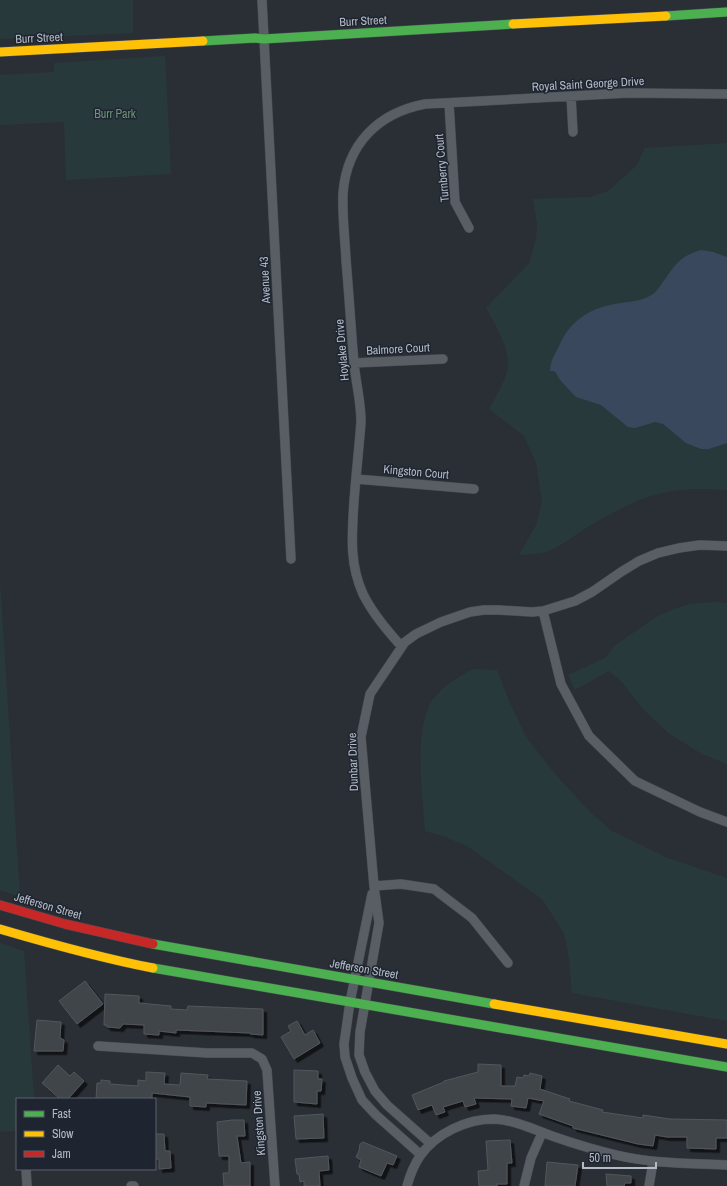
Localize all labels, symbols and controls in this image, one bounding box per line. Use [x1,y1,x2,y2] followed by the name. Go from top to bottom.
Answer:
[339,12,387,30] street label: Burr Street
[15,29,63,47] street label: Burr Street
[531,73,645,95] street label: Royal Saint George Drive
[94,106,136,122] park label: Burr Park
[431,133,453,203] street label: Turnberry Court
[256,256,274,305] street label: Avenue 43
[331,319,353,381] street label: Hoylake Drive
[366,339,430,359] street label: Balmore Court
[383,461,450,483] street label: Kingston Court
[344,732,362,792] street label: Dunbar Drive
[12,889,84,923] street label: Jefferson Street
[328,955,400,983] street label: Jefferson Street
[249,1090,269,1156] street label: Kingston Drive
[16,1098,156,1170] legend
[52,1106,71,1122] text: Fast
[52,1126,74,1142] text: Slow
[583,1144,656,1170] scale bar
[52,1146,71,1162] text: Jam
[589,1150,611,1166] text: 50 m

